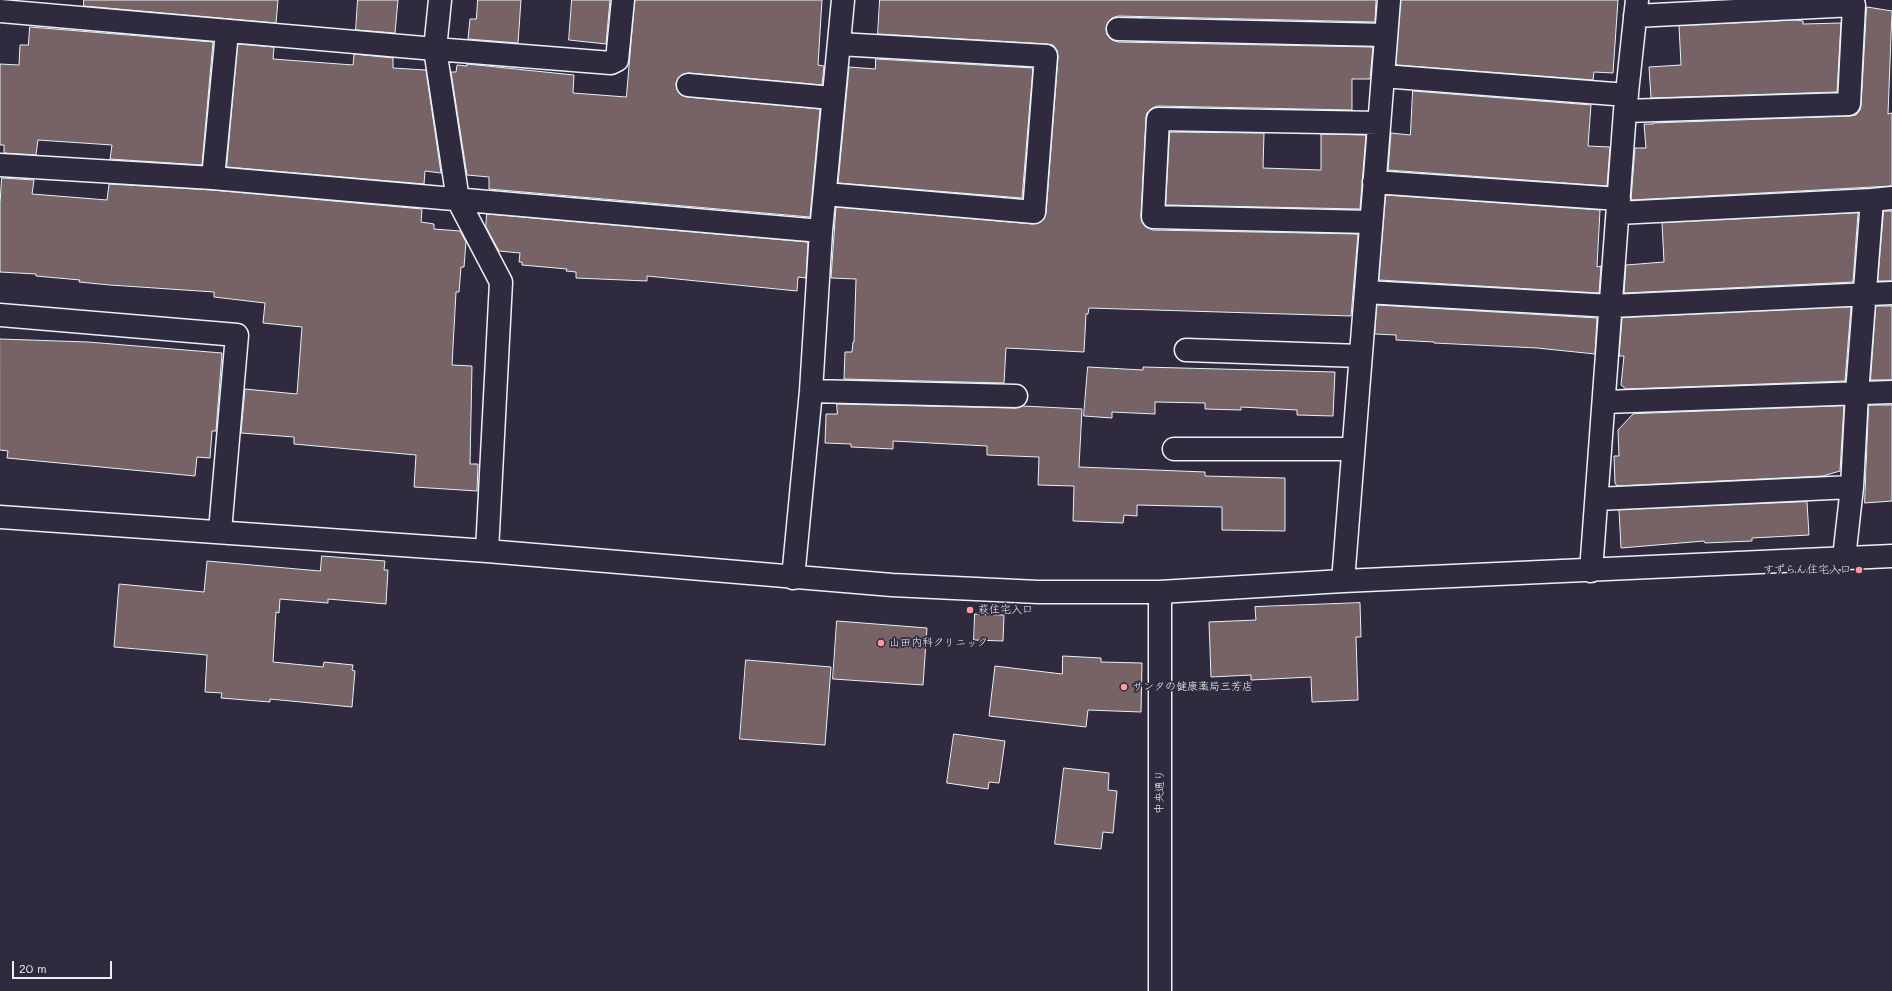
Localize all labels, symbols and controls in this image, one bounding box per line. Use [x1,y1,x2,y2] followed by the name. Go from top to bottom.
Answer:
[1763,563,1851,577] place label: すずらん住宅入口
[1854,565,1864,575] marker: すずらん住宅入口
[978,603,1033,617] place label: 萩住宅入口
[965,605,975,615] marker: 萩住宅入口
[889,636,988,650] place label: 山田内科クリニック
[876,638,886,648] marker: 山田内科クリニック
[1132,680,1253,694] place label: サンタの健康薬局三芳店
[1119,682,1129,692] marker: サンタの健康薬局三芳店
[1153,770,1167,814] street label: 中央通り
[14,953,114,979] scale bar
[19,960,47,976] text: 20 m

